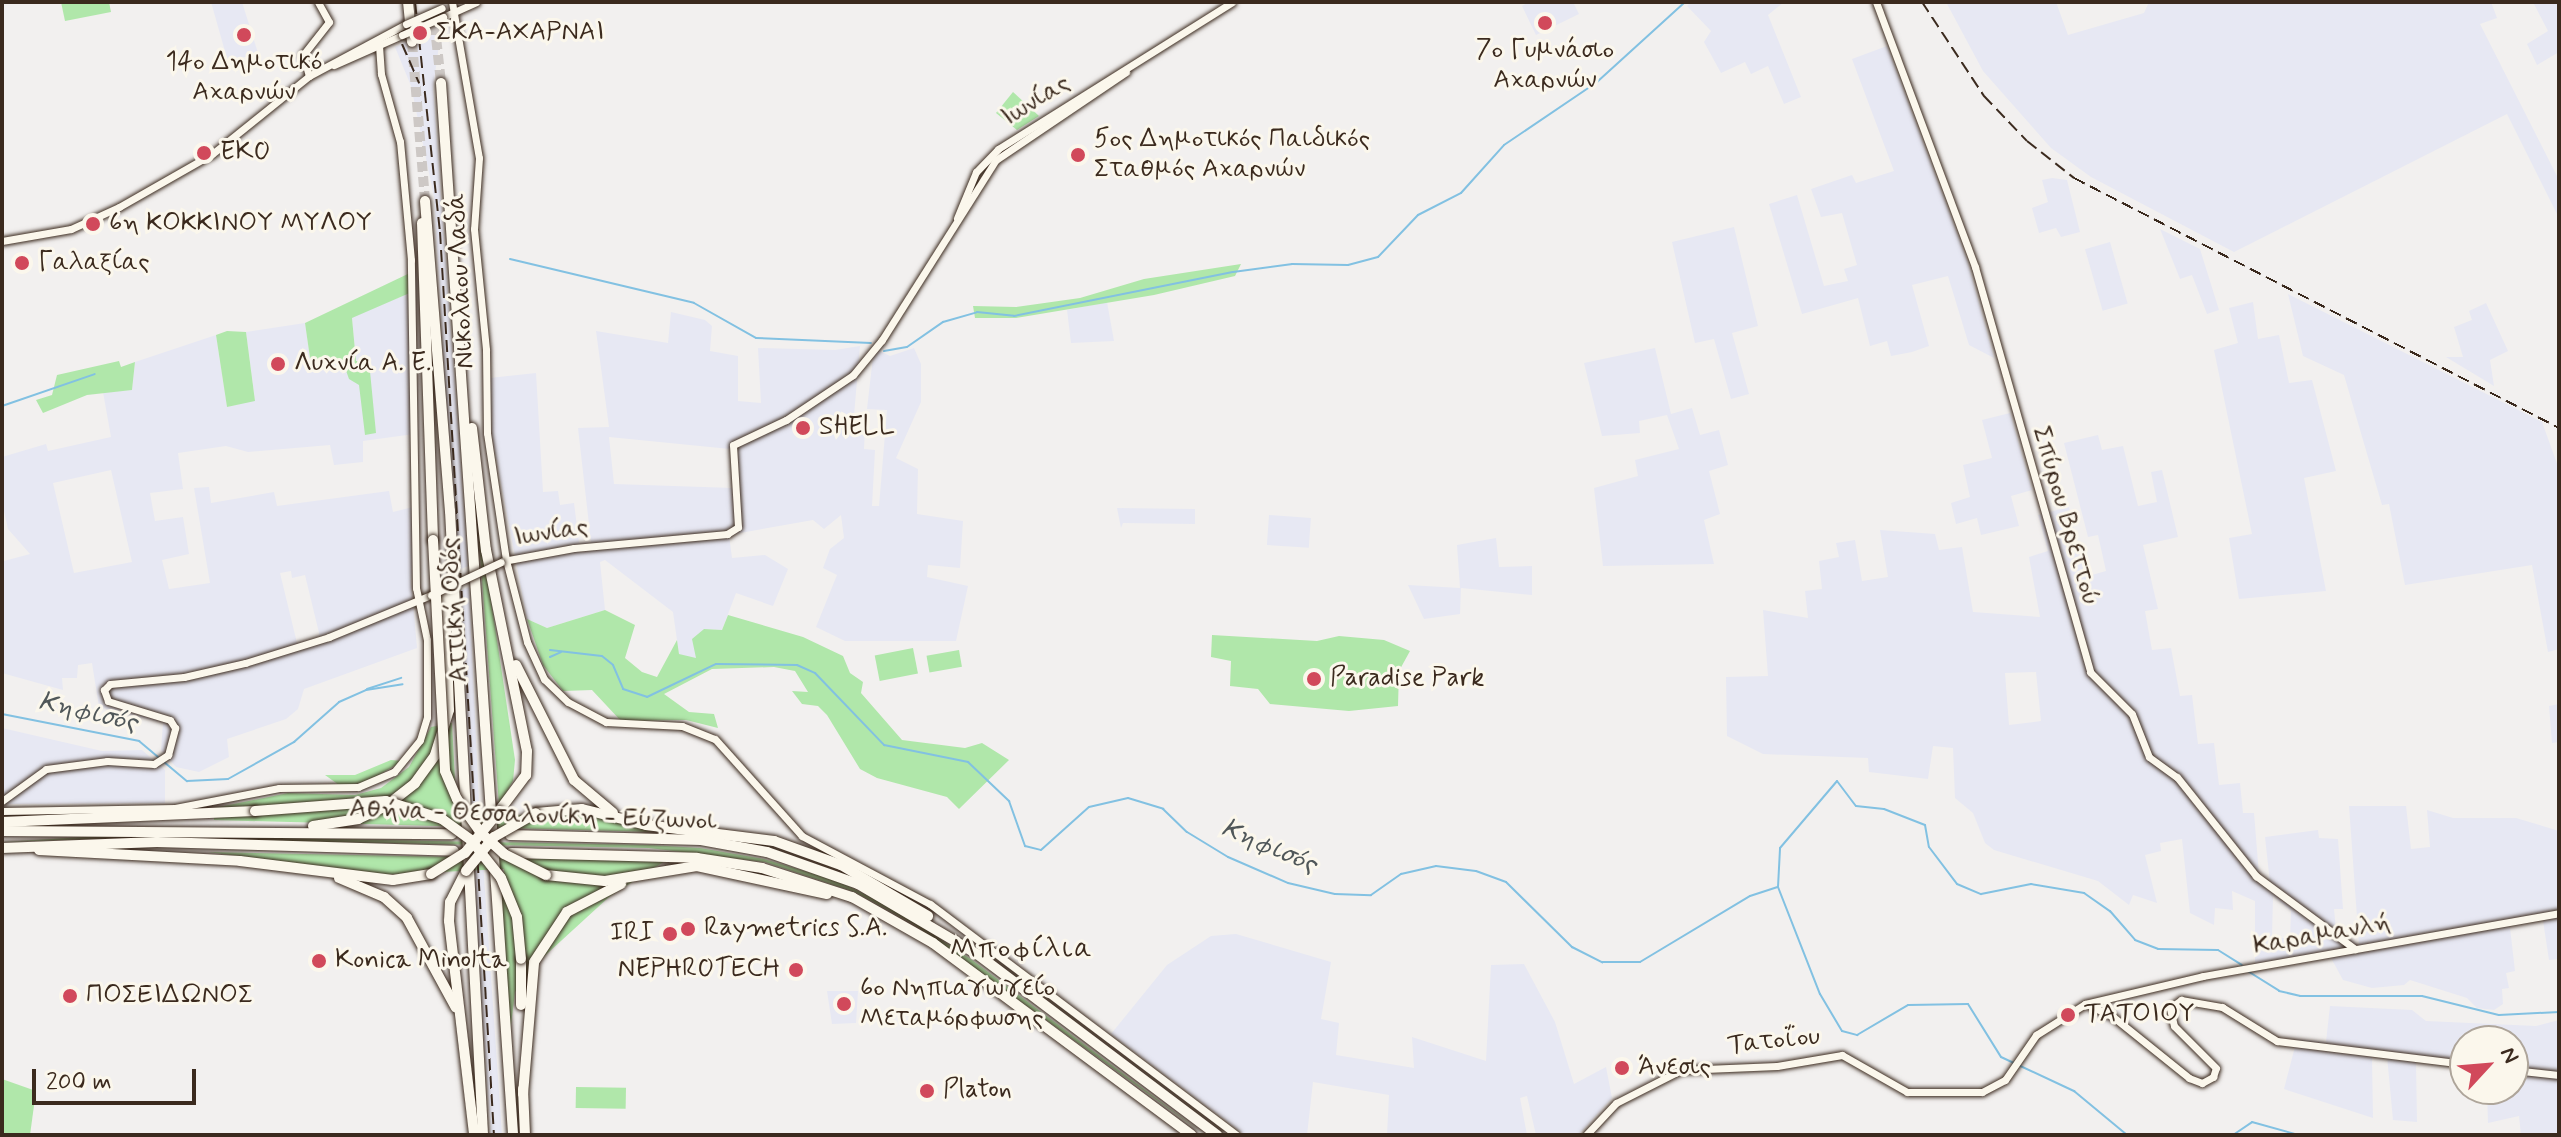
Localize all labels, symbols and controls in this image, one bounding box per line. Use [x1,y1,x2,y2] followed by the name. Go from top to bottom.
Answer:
[1536,14,1554,32] marker: 7ο Γυμνάσιο Αχαρνών
[436,17,605,49] place label: ΣΚΑ-ΑΧΑΡΝΑΙ
[411,24,429,42] marker: ΣΚΑ-ΑΧΑΡΝΑΙ
[235,26,253,44] marker: 14ο Δημοτικό Αχαρνών
[1476,35,1614,96] place label: 7ο Γυμνάσιο Αχαρνών
[166,47,322,108] place label: 14ο Δημοτικό Αχαρνών
[996,68,1076,134] street label: Ιωνίας
[1094,124,1370,186] place label: 5ος Δημοτικός Παιδικός Σταθμός Αχαρνών
[220,137,271,169] place label: EKO
[195,144,213,162] marker: EKO
[1069,146,1087,164] marker: 5ος Δημοτικός Παιδικός Σταθμός Αχαρνών
[442,192,482,370] street label: Νικολάου Λαδά
[109,208,372,240] place label: 6η ΚΟΚΚΙΝΟΥ ΜΥΛΟΥ
[84,215,102,233] marker: 6η ΚΟΚΚΙΝΟΥ ΜΥΛΟΥ
[38,247,150,279] place label: Γαλαξίας
[13,254,31,272] marker: Γαλαξίας
[294,348,431,380] place label: Λυχνία A. E.
[269,355,287,373] marker: Λυχνία A. E.
[819,412,895,444] place label: SHELL
[794,419,812,437] marker: SHELL
[2025,423,2105,609] street label: Σπύρου Βρεττού
[511,512,591,554] street label: Ιωνίας
[434,536,476,684] street label: Αττική Οδός
[1330,663,1483,695] place label: Paradise Park
[1305,670,1323,688] marker: Paradise Park
[35,685,141,741] water label: Κηφισός
[349,794,717,838] street label: Αθήνα - Θεσσαλονίκη - Εύζωνοι
[1216,812,1322,882] water label: Κηφισός
[2251,908,2393,962] street label: Καραμανλή
[704,913,889,945] place label: Raymetrics S.A.
[610,918,654,950] place label: IRI
[679,920,697,938] marker: Raymetrics S.A.
[661,925,679,943] marker: IRI
[950,933,1094,967] district label: Μποφίλια
[335,945,507,977] place label: Konica Minolta
[310,952,328,970] marker: Konica Minolta
[618,954,780,986] place label: NEPHROTECH
[787,961,805,979] marker: NEPHROTECH
[860,973,1055,1034] place label: 6ο Νηπιαγωγείο Μεταμόρφωσης
[86,980,254,1012] place label: ΠΟΣΕΙΔΩΝΟΣ
[61,987,79,1005] marker: ΠΟΣΕΙΔΩΝΟΣ
[835,995,853,1013] marker: 6ο Νηπιαγωγείο Μεταμόρφωσης
[2084,999,2195,1031] place label: ΤΑΤΟΙΟΥ
[2059,1006,2077,1024] marker: ΤΑΤΟΙΟΥ
[1726,1022,1822,1062] street label: Τατοΐου
[2449,1025,2529,1105] north arrow
[2493,1043,2525,1068] text: N
[1638,1052,1711,1084] place label: Άνεσις
[36,1053,200,1103] scale bar
[1613,1059,1631,1077] marker: Άνεσις
[46,1067,112,1098] text: 200 m
[943,1075,1012,1107] place label: Platon
[918,1082,936,1100] marker: Platon

